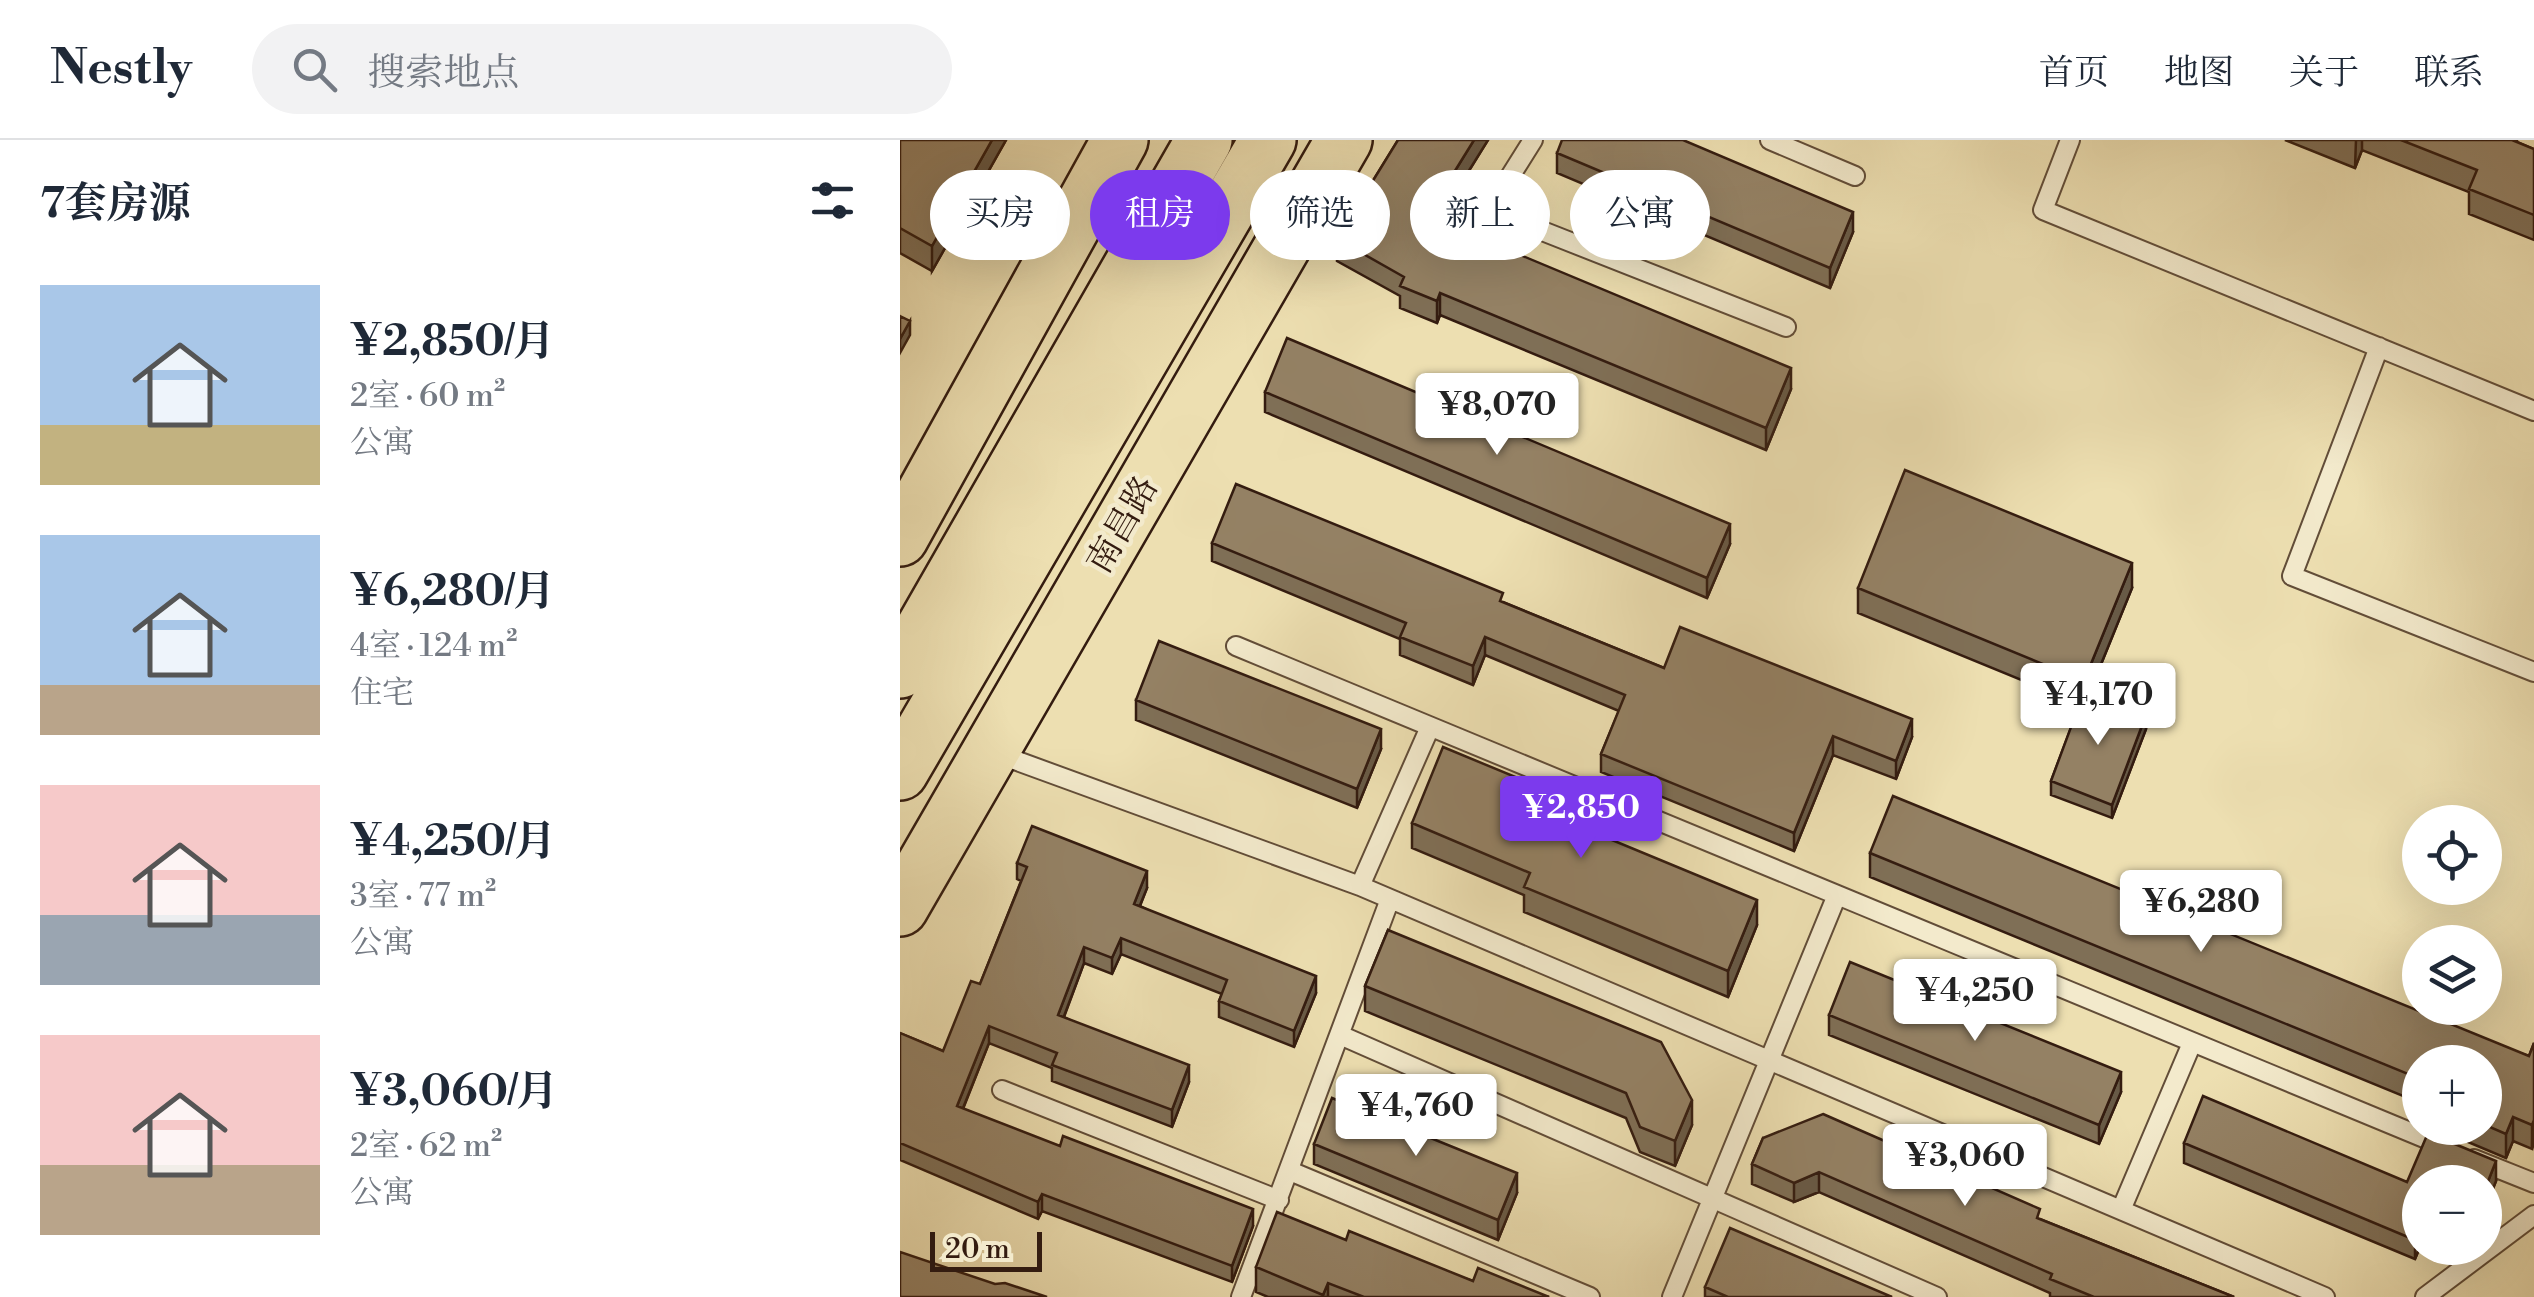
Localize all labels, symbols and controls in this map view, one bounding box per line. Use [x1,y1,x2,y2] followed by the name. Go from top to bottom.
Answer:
[252,24,952,114] search box
[50,39,192,99] text: Nestly
[287,42,342,97] icon: search
[367,50,519,97] text: 搜索地点
[2039,52,2109,95] text: 首页
[2164,52,2234,95] text: 地图
[2289,52,2359,95] text: 关于
[2414,52,2484,95] text: 联系
[930,170,1070,260] chip: 买房
[1090,170,1230,260] chip: 租房
[1250,170,1390,260] chip: 筛选
[1410,170,1550,260] chip: 新上
[1570,170,1710,260] chip: 公寓
[805,173,860,228] icon: filters
[40,178,191,231] text: 7套房源
[350,316,555,369] text: ¥2,850/月
[120,325,240,445] icon: home
[1416,373,1578,458] pin: ¥8,070
[350,376,505,416] text: 2室 · 60 m²
[1438,385,1556,425] text: ¥8,070
[350,423,414,463] text: 公寓
[1078,469,1168,581] street label: 南昌路
[350,566,555,619] text: ¥6,280/月
[120,575,240,695] icon: home
[350,626,517,666] text: 4室 · 124 m²
[2017,663,2179,748] pin: ¥4,170
[350,673,414,713] text: 住宅
[2043,675,2153,715] text: ¥4,170
[1500,776,1662,861] pin: ¥2,850
[1522,788,1640,828] text: ¥2,850
[2402,805,2502,1265] map controls
[2402,805,2502,905] button: locate
[350,816,556,869] text: ¥4,250/月
[120,825,240,945] icon: home
[2120,870,2282,955] pin: ¥6,280
[350,876,496,916] text: 3室 · 77 m²
[2142,882,2260,922] text: ¥6,280
[350,923,414,963] text: 公寓
[2402,925,2502,1025] button: layers
[1894,959,2056,1044] pin: ¥4,250
[1916,971,2034,1011] text: ¥4,250
[2402,1045,2502,1145] button: +
[350,1066,558,1119] text: ¥3,060/月
[1335,1074,1497,1159] pin: ¥4,760
[120,1075,240,1195] icon: home
[1358,1086,1474,1126] text: ¥4,760
[1884,1124,2046,1209] pin: ¥3,060
[350,1126,502,1166] text: 2室 · 62 m²
[1905,1136,2025,1176] text: ¥3,060
[2402,1165,2502,1265] button: −
[350,1173,414,1213] text: 公寓
[930,1227,1042,1272] scale bar
[945,1232,1010,1267] text: 20 m

